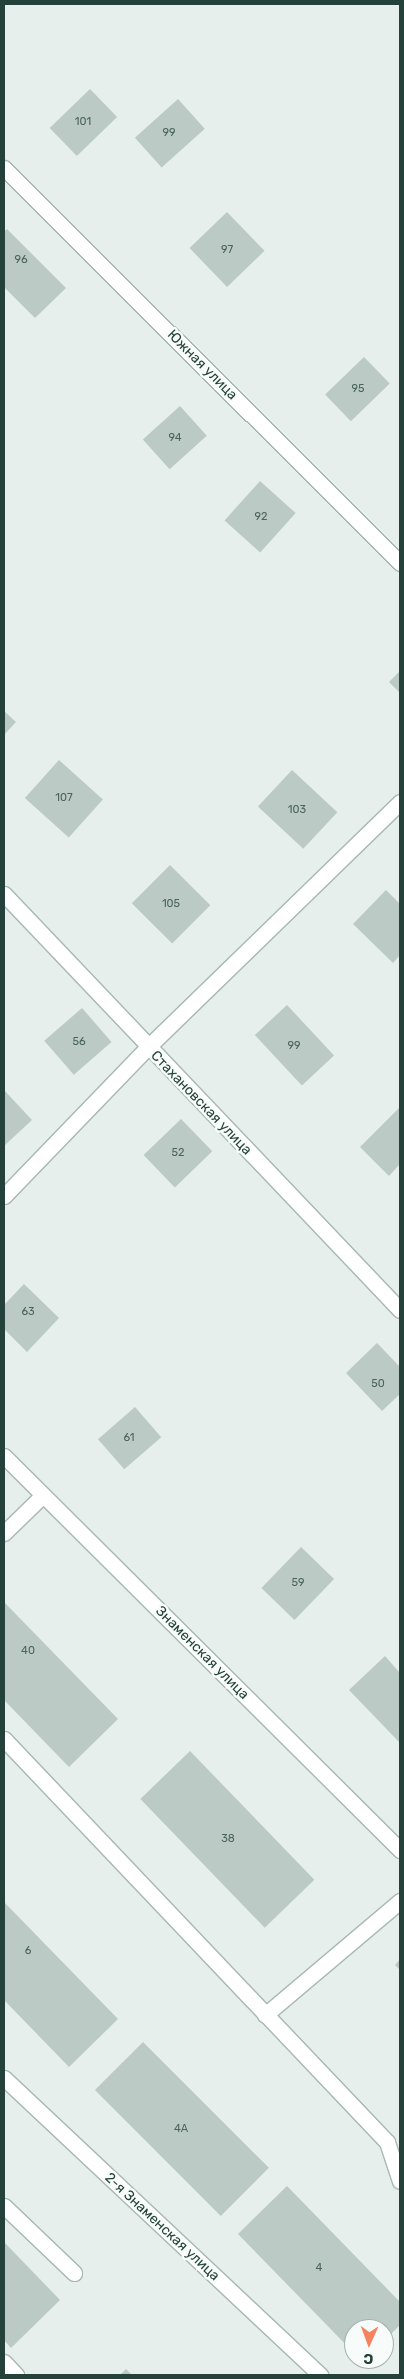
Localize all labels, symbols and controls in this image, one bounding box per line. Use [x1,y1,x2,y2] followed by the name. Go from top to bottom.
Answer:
[75,115,91,129] house number: 101
[162,126,176,140] house number: 99
[221,243,233,257] house number: 97
[14,253,28,267] house number: 96
[164,327,240,403] street label: Южная улица
[351,382,365,396] house number: 95
[168,431,182,445] house number: 94
[255,510,267,524] house number: 92
[55,791,73,805] house number: 107
[288,803,306,817] house number: 103
[162,897,180,911] house number: 105
[72,1035,86,1049] house number: 56
[287,1039,301,1053] house number: 99
[147,1047,255,1159] street label: Стахановская улица
[172,1146,184,1160] house number: 52
[21,1305,35,1319] house number: 63
[371,1377,385,1391] house number: 50
[123,1431,135,1445] house number: 61
[291,1576,305,1590] house number: 59
[152,1603,252,1703] street label: Знаменская улица
[21,1644,35,1658] house number: 40
[221,1832,235,1846] house number: 38
[25,1944,31,1958] house number: 6
[174,2122,188,2136] house number: 4А
[101,2169,223,2285] street label: 2-я Знаменская улица
[316,2261,322,2275] house number: 4
[344,2319,394,2369] north arrow
[363,2350,374,2367] text: С

